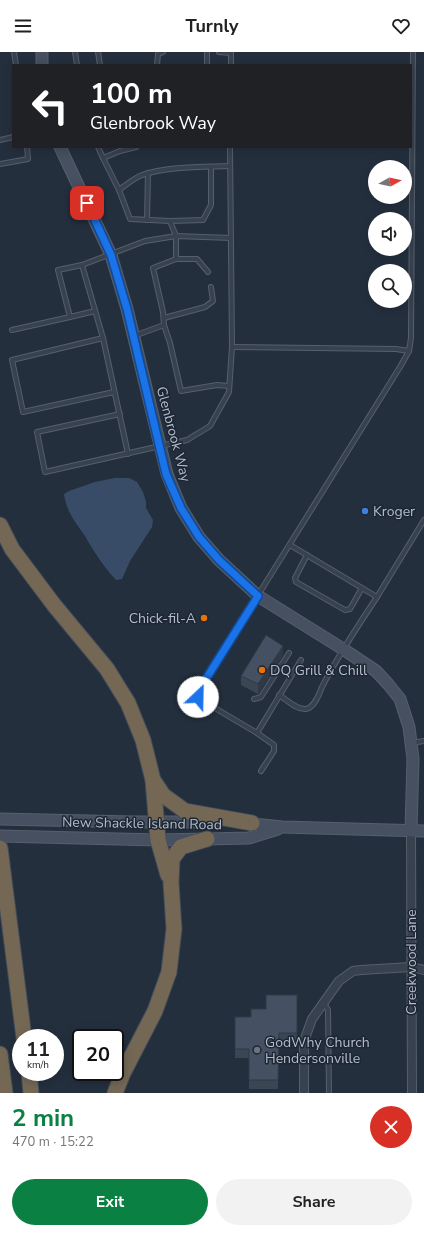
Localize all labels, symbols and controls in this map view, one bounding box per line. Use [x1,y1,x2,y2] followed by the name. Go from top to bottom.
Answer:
[186,14,238,38] text: Turnly
[12,15,34,37] icon: menu
[390,15,412,37] icon: heart
[90,75,173,113] text: 100 m
[24,80,76,132] icon: left
[90,111,216,135] text: Glenbrook Way
[368,160,412,204] north arrow
[368,160,412,308] map controls
[70,186,104,220] pin
[76,192,98,214] icon: arrive
[368,212,412,256] button: sound
[368,264,412,308] button: search
[152,384,196,485] street label: Glenbrook Way
[373,502,415,521] place label: Kroger
[360,506,370,516] marker: Kroger
[129,609,196,628] place label: Chick-fil-A
[199,613,209,623] marker: Chick-fil-A
[270,661,368,680] place label: DQ Grill & Chill
[257,665,267,675] marker: DQ Grill & Chill
[177,676,219,718] position arrow
[62,813,222,834] street label: New Shackle Island Road
[402,909,421,1015] street label: Creekwood Lane
[72,1029,124,1081] speed limit sign: 20
[265,1033,370,1068] place label: GodWhy Church Hendersonville
[26,1036,50,1063] text: 11
[252,1045,262,1055] marker: GodWhy Church Hendersonville
[27,1058,49,1072] text: km/h
[12,1102,74,1134] text: 2 min
[370,1106,412,1148] button: close
[12,1133,94,1151] text: 470 m · 15:22
[12,1179,208,1225] button: Exit
[216,1179,412,1225] button: Share

